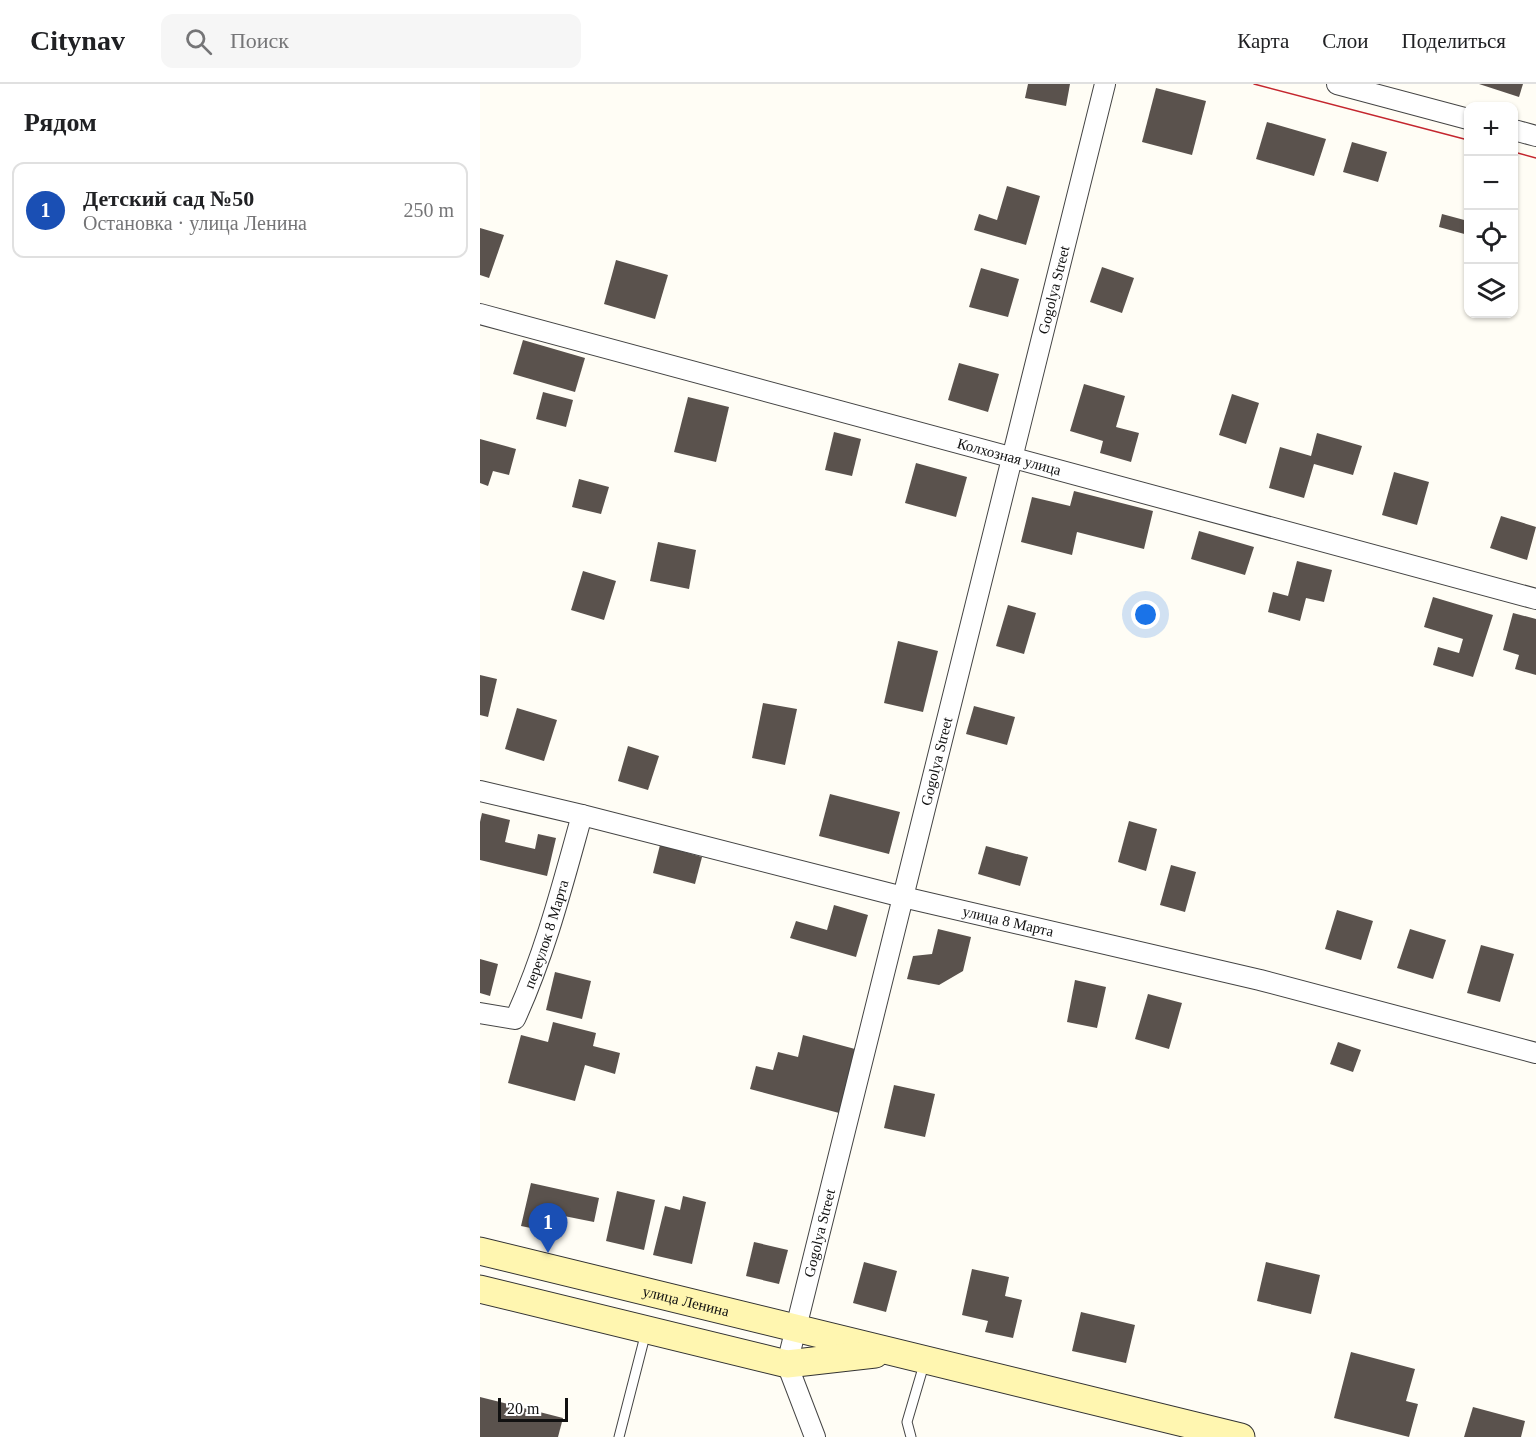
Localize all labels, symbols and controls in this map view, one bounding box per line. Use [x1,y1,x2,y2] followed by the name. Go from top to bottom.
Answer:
[161,14,581,68] search box
[30,25,125,56] text: Citynav
[182,25,215,58] icon: search
[230,28,289,53] text: Поиск
[1237,29,1289,53] text: Карта
[1322,29,1368,53] text: Слои
[1401,29,1506,53] text: Поделиться
[1464,102,1518,318] map controls
[1464,102,1518,156] button: +
[24,108,97,137] text: Рядом
[1464,156,1518,210] button: −
[83,186,254,211] text: Детский сад №50
[41,199,51,221] text: 1
[403,199,454,221] text: 250 m
[1464,210,1518,264] button: locate
[83,212,307,234] text: Остановка · улица Ленина
[1035,243,1073,336] street label: Gogolya Street
[1464,264,1518,318] button: layers
[955,435,1063,479] street label: Колхозная улица
[1131,600,1160,629] your location
[918,715,956,807] street label: Gogolya Street
[521,878,572,991] street label: переулок 8 Марта
[961,903,1055,940] street label: улица 8 Марта
[801,1187,838,1279] street label: Gogolya Street
[528,1204,568,1253] pin: 1
[641,1283,731,1320] street label: улица Ленина
[498,1395,568,1422] scale bar
[507,1400,539,1417] text: 20 m

